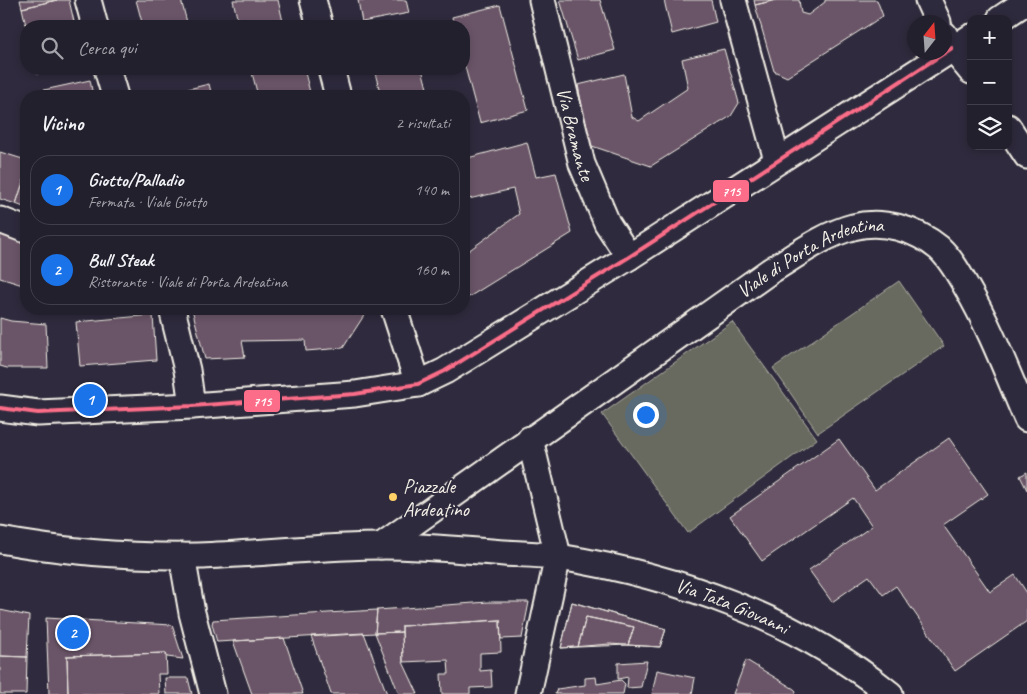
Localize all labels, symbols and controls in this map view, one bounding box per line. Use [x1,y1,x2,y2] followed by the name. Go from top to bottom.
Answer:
[907,15,952,60] north arrow
[967,15,1012,150] map controls
[967,15,1012,60] button: +
[20,20,470,75] search box
[38,34,66,62] icon: search
[78,36,137,60] text: Cerca qui
[967,60,1012,105] button: −
[551,85,600,186] street label: Via Bramante
[967,105,1012,150] button: layers
[40,110,83,136] text: Vicino
[396,113,450,133] text: 2 risultati
[88,168,183,192] text: Giotto/Palladio
[712,179,750,203] line badge: 715
[53,180,61,200] text: 1
[415,180,449,200] text: 140 m
[722,183,742,200] text: 715
[88,192,207,212] text: Fermata · Viale Giotto
[732,212,886,304] street label: Viale di Porta Ardeatina
[88,248,154,272] text: Bull Steak
[53,260,61,280] text: 2
[415,260,449,280] text: 160 m
[88,272,287,292] text: Ristorante · Viale di Porta Ardeatina
[74,381,106,419] pin: 1
[243,389,281,413] line badge: 715
[253,393,273,410] text: 715
[633,402,659,428] your location
[403,474,470,522] place label: Piazzale Ardeatino
[387,491,399,503] marker: Piazzale Ardeatino
[672,573,795,641] street label: Via Tata Giovanni
[57,614,89,652] pin: 2

